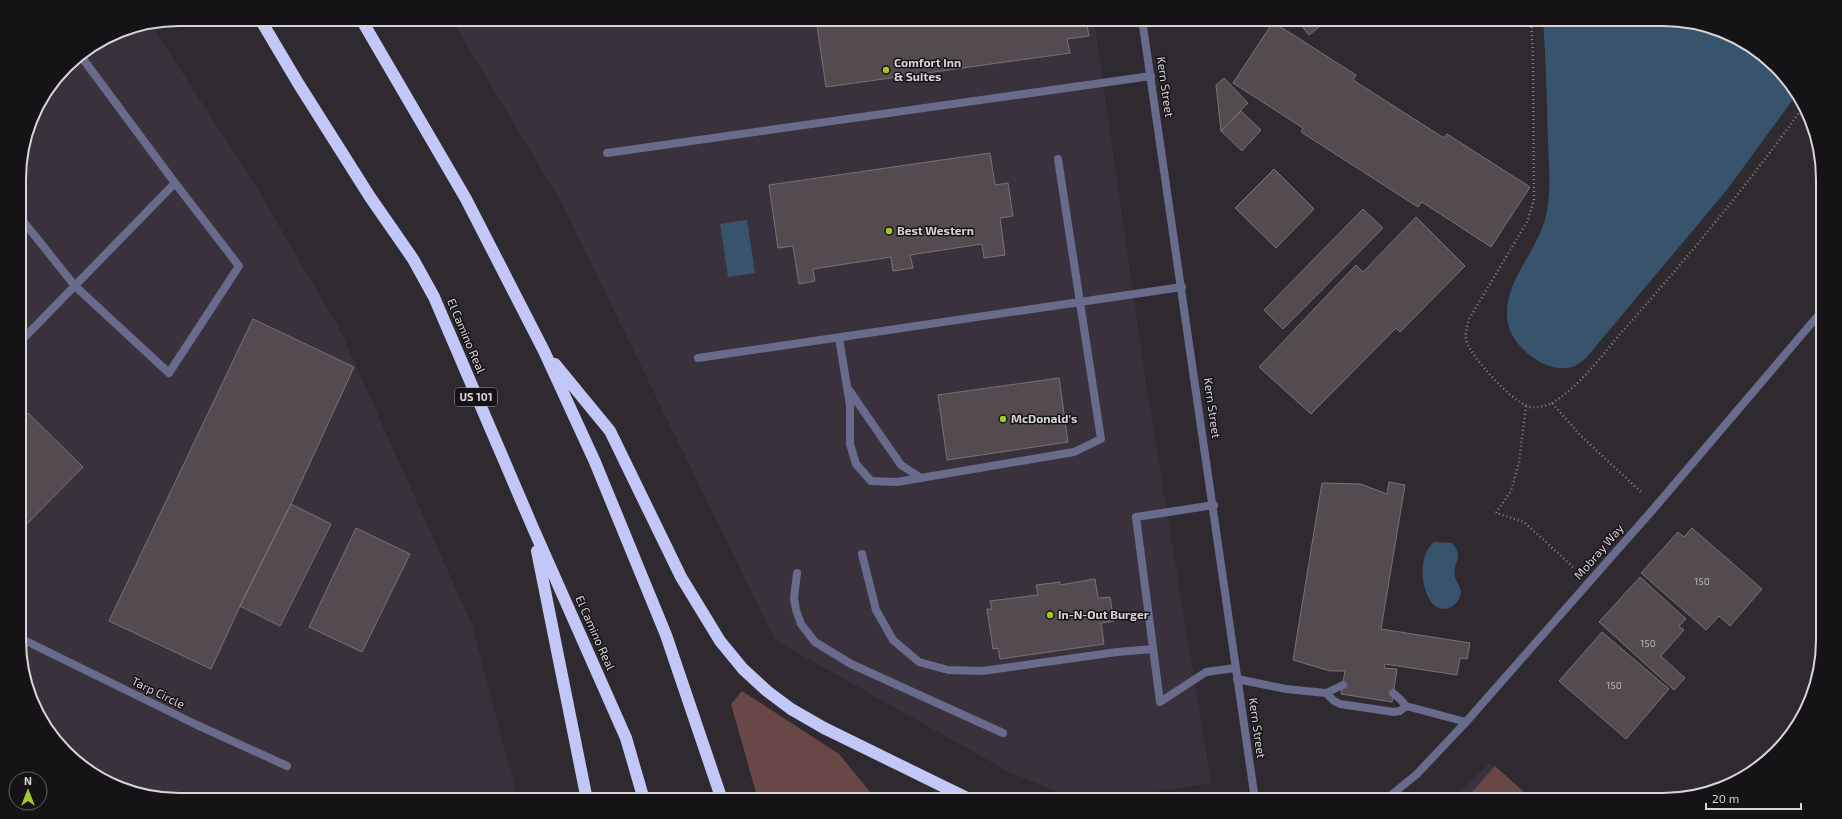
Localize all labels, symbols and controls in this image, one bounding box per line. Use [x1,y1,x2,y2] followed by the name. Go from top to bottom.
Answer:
[894,55,961,83] place label: Comfort Inn & Suites
[1155,56,1177,119] street label: Kern Street
[881,65,891,75] marker: Comfort Inn & Suites
[897,223,974,237] place label: Best Western
[884,226,894,236] marker: Best Western
[445,296,489,376] street label: El Camino Real
[1202,377,1224,440] street label: Kern Street
[455,388,497,406] road number: US 101
[1011,411,1077,425] place label: McDonald's
[998,414,1008,424] marker: McDonald's
[1571,520,1626,582] street label: Mobray Way
[1694,575,1710,587] house number: 150
[573,593,619,672] street label: El Camino Real
[1058,607,1149,621] place label: In-N-Out Burger
[1045,610,1055,620] marker: In-N-Out Burger
[1640,637,1656,649] house number: 150
[130,673,187,711] street label: Tarp Circle
[1606,679,1622,691] house number: 150
[1247,697,1269,760] street label: Kern Street
[8,771,48,811] north arrow
[24,774,32,787] text: N
[1706,785,1801,811] scale bar
[1712,791,1739,805] text: 20 m

